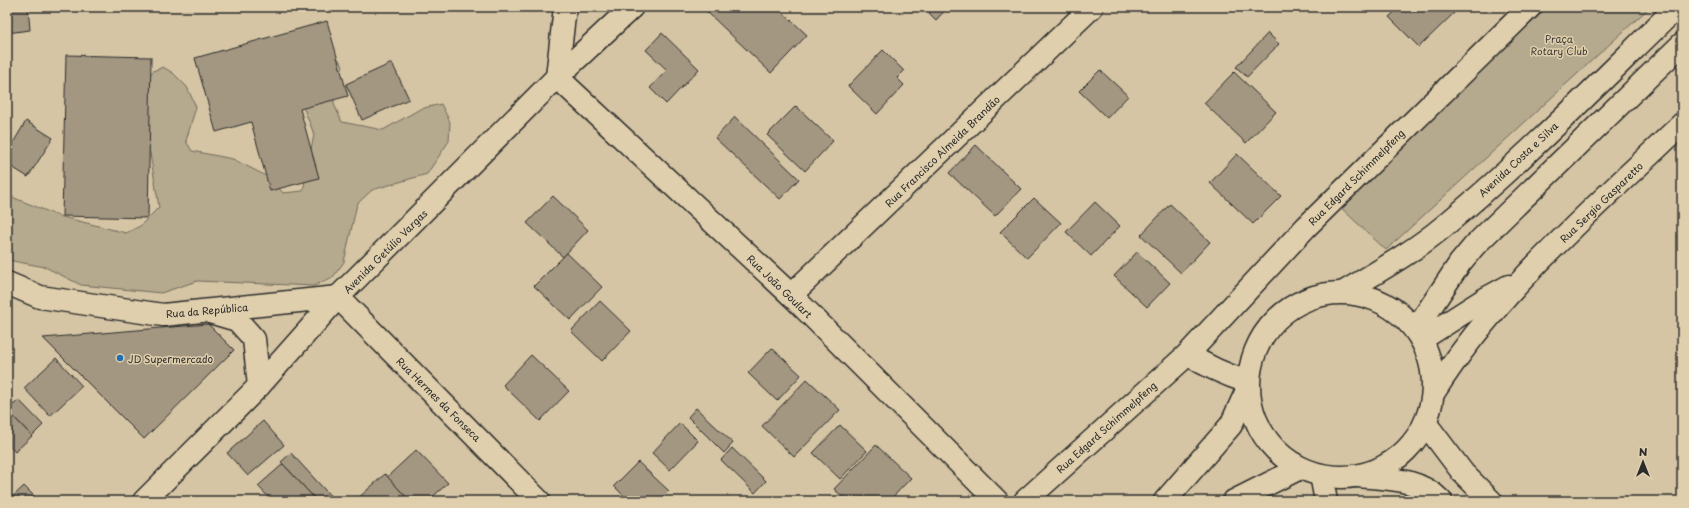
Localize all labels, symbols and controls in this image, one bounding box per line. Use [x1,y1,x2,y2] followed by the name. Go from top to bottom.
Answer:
[1531,31,1587,59] park label: Praça Rotary Club
[881,92,1003,210] street label: Rua Francisco Almeida Brandão
[1475,117,1562,200] street label: Avenida Costa e Silva
[1305,125,1408,228] street label: Rua Edgard Schimmelpfeng
[1556,158,1646,246] street label: Rua Sergio Gasparetto
[340,205,431,296] street label: Avenida Getúlio Vargas
[744,251,816,321] street label: Rua João Goulart
[165,299,250,321] street label: Rua da República
[128,351,213,366] place label: JD Supermercado
[115,353,125,363] marker: JD Supermercado
[393,353,485,445] street label: Rua Hermes da Fonseca
[1052,378,1160,476] street label: Rua Edgard Schimmelpfeng
[1623,442,1663,482] north arrow
[1639,443,1648,460] text: N

